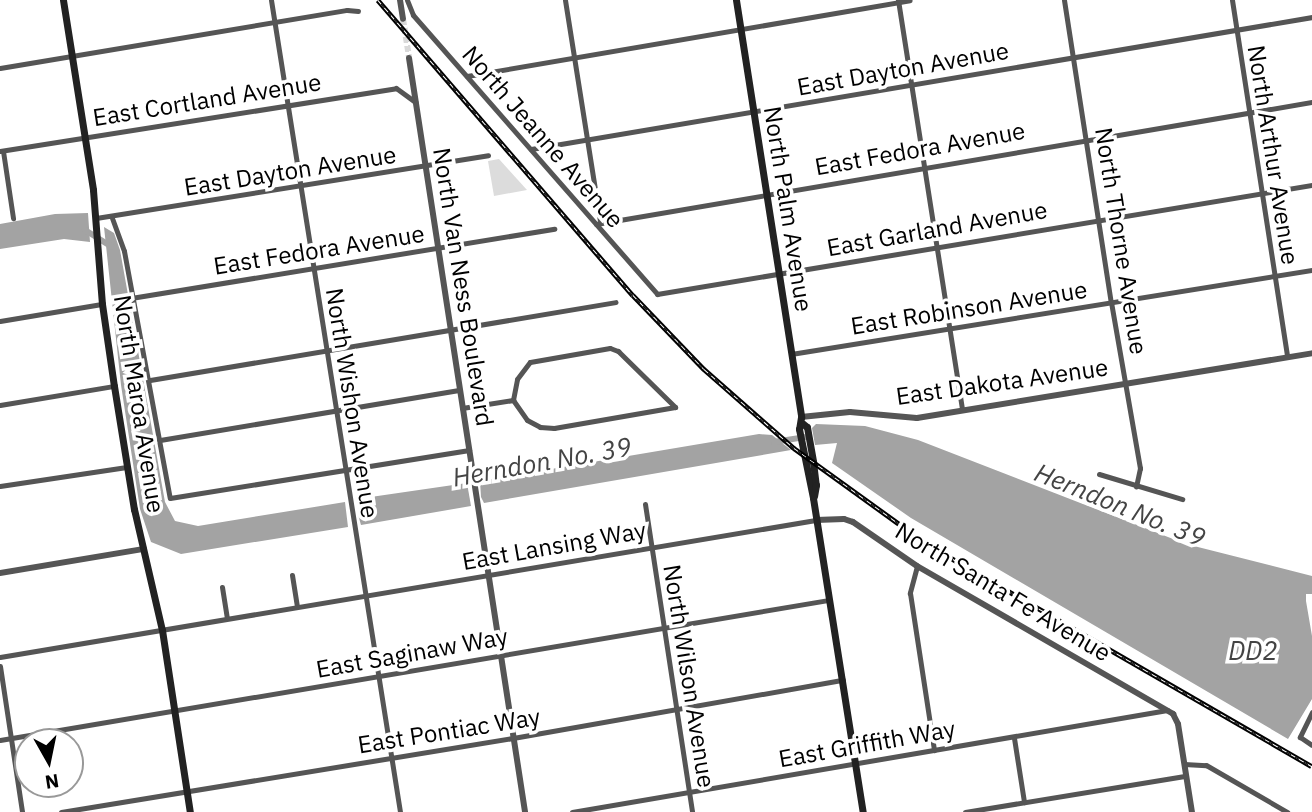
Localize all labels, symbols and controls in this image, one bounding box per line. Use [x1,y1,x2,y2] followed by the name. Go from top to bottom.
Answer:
[795,36,1011,102] street label: East Dayton Avenue
[456,40,630,234] street label: North Jeanne Avenue
[1241,43,1305,267] street label: North Arthur Avenue
[91,68,323,132] street label: East Cortland Avenue
[758,104,818,314] street label: North Palm Avenue
[813,116,1027,182] street label: East Fedora Avenue
[1089,126,1153,356] street label: North Thorne Avenue
[182,140,398,202] street label: East Dayton Avenue
[427,146,499,428] street label: North Van Ness Boulevard
[824,195,1050,263] street label: East Garland Avenue
[212,219,426,281] street label: East Fedora Avenue
[849,275,1089,341] street label: East Robinson Avenue
[320,286,384,520] street label: North Wishon Avenue
[108,293,170,515] street label: North Maroa Avenue
[894,353,1110,411] street label: East Dakota Avenue
[450,431,634,493] water label: Herndon No. 39
[1030,457,1210,553] water label: Herndon No. 39
[460,516,648,576] street label: East Lansing Way
[890,516,1116,668] street label: North Santa Fe Avenue
[657,562,721,790] street label: North Wilson Avenue
[314,622,510,684] street label: East Saginaw Way
[1228,635,1278,667] water label: DD2
[356,702,542,760] street label: East Pontiac Way
[776,714,958,774] street label: East Griffith Way
[14,728,84,798] north arrow
[43,769,61,795] text: N

